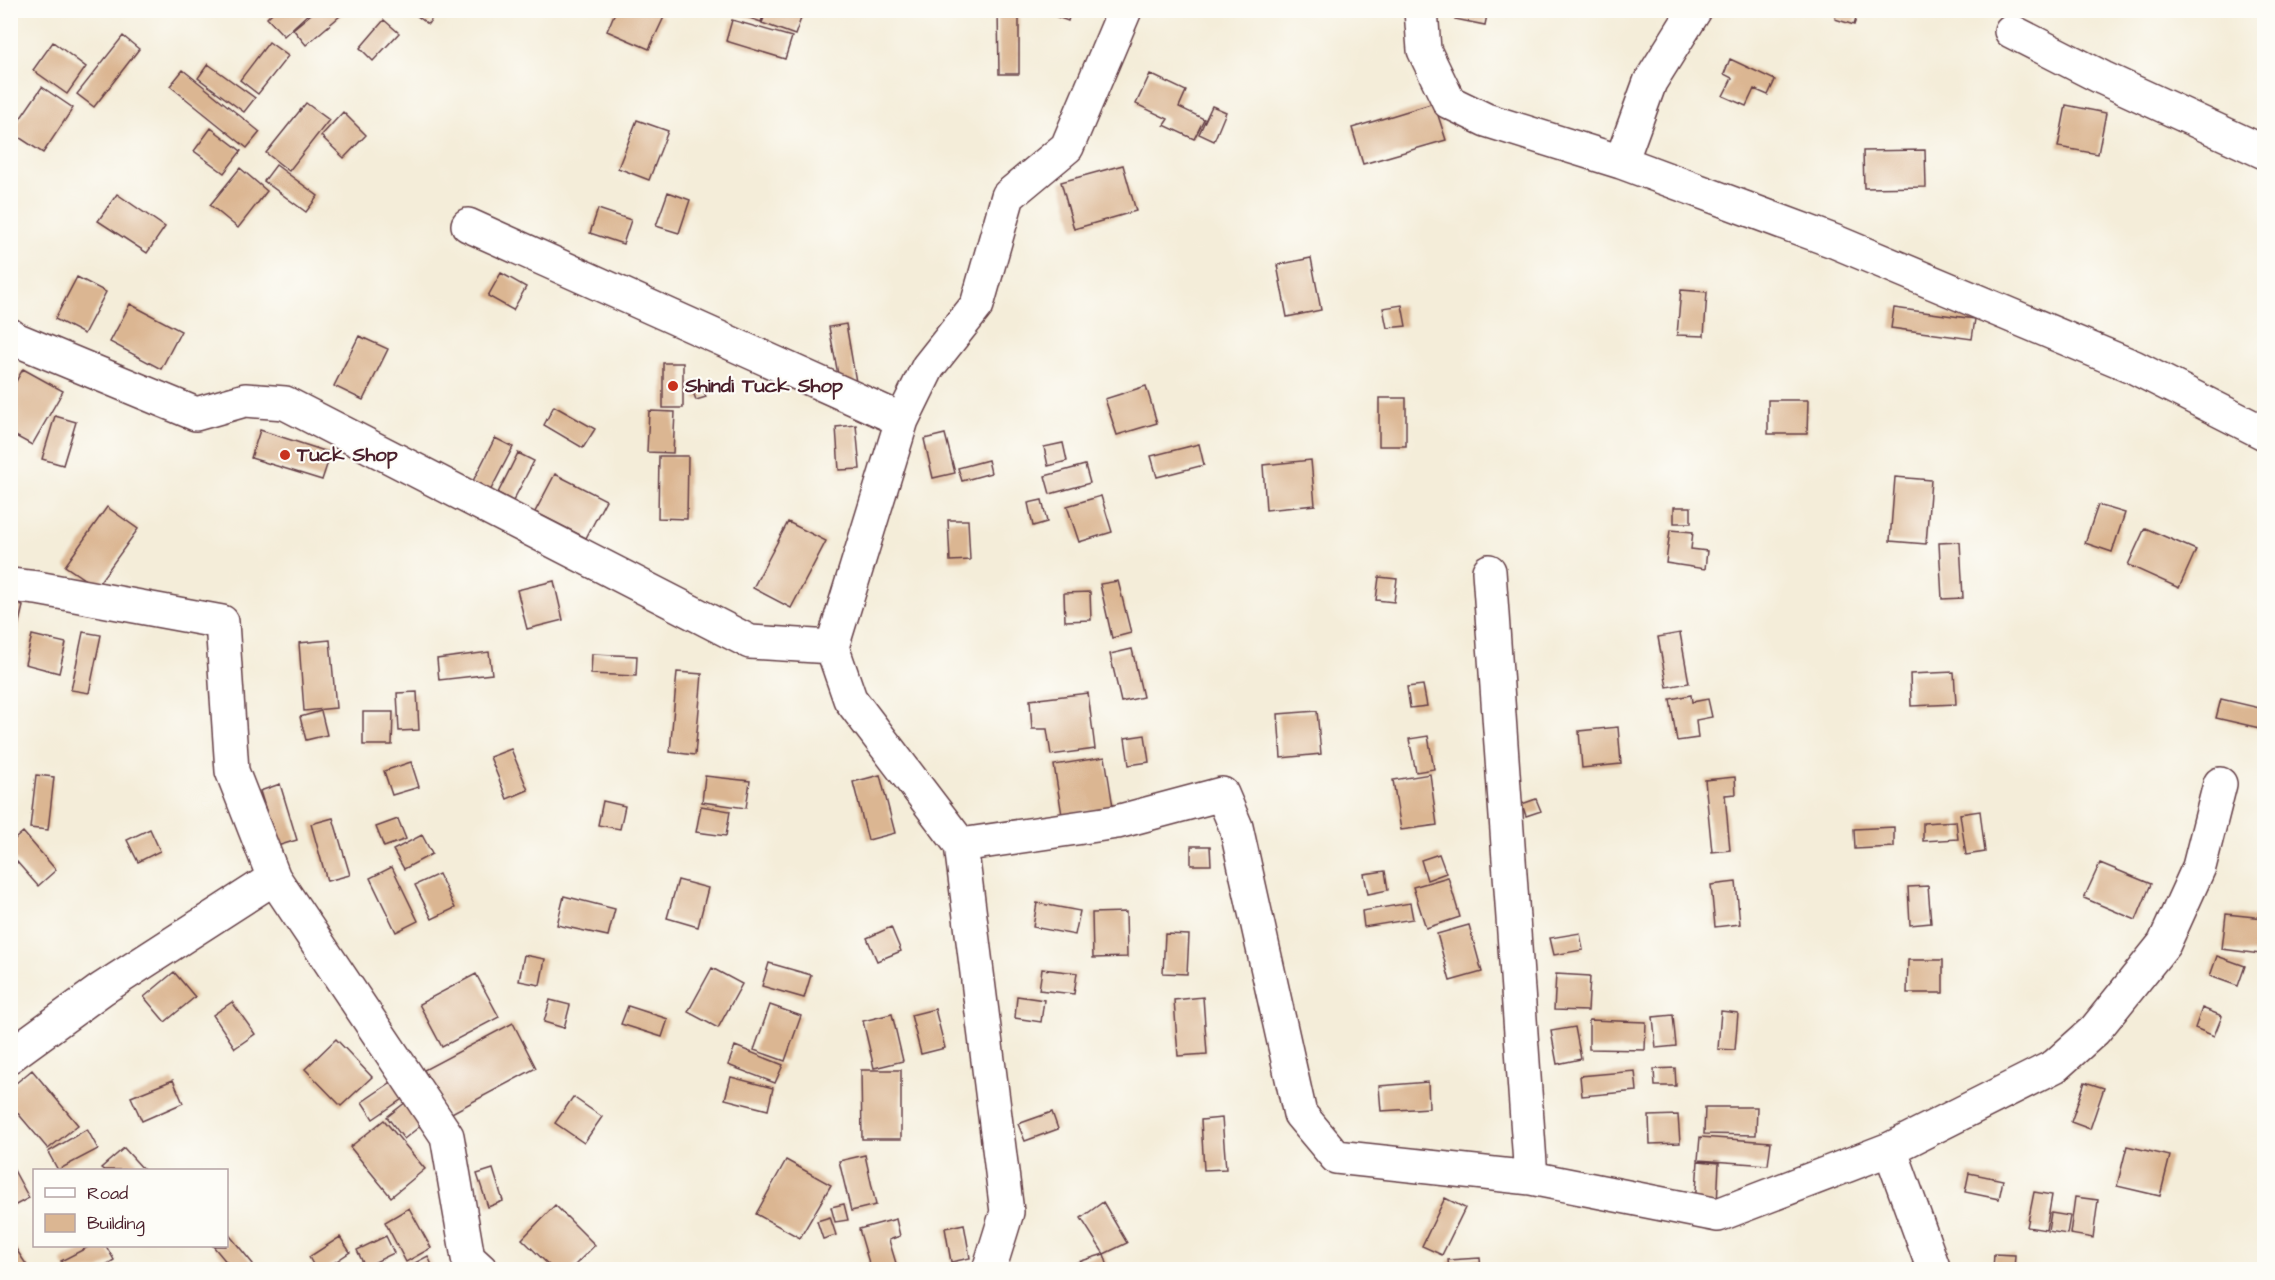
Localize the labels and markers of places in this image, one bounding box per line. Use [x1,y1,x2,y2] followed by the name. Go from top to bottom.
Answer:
[684,372,844,400] place label: Shindi Tuck Shop
[666,379,680,393] marker: Shindi Tuck Shop
[296,441,399,469] place label: Tuck Shop
[278,448,292,462] marker: Tuck Shop

